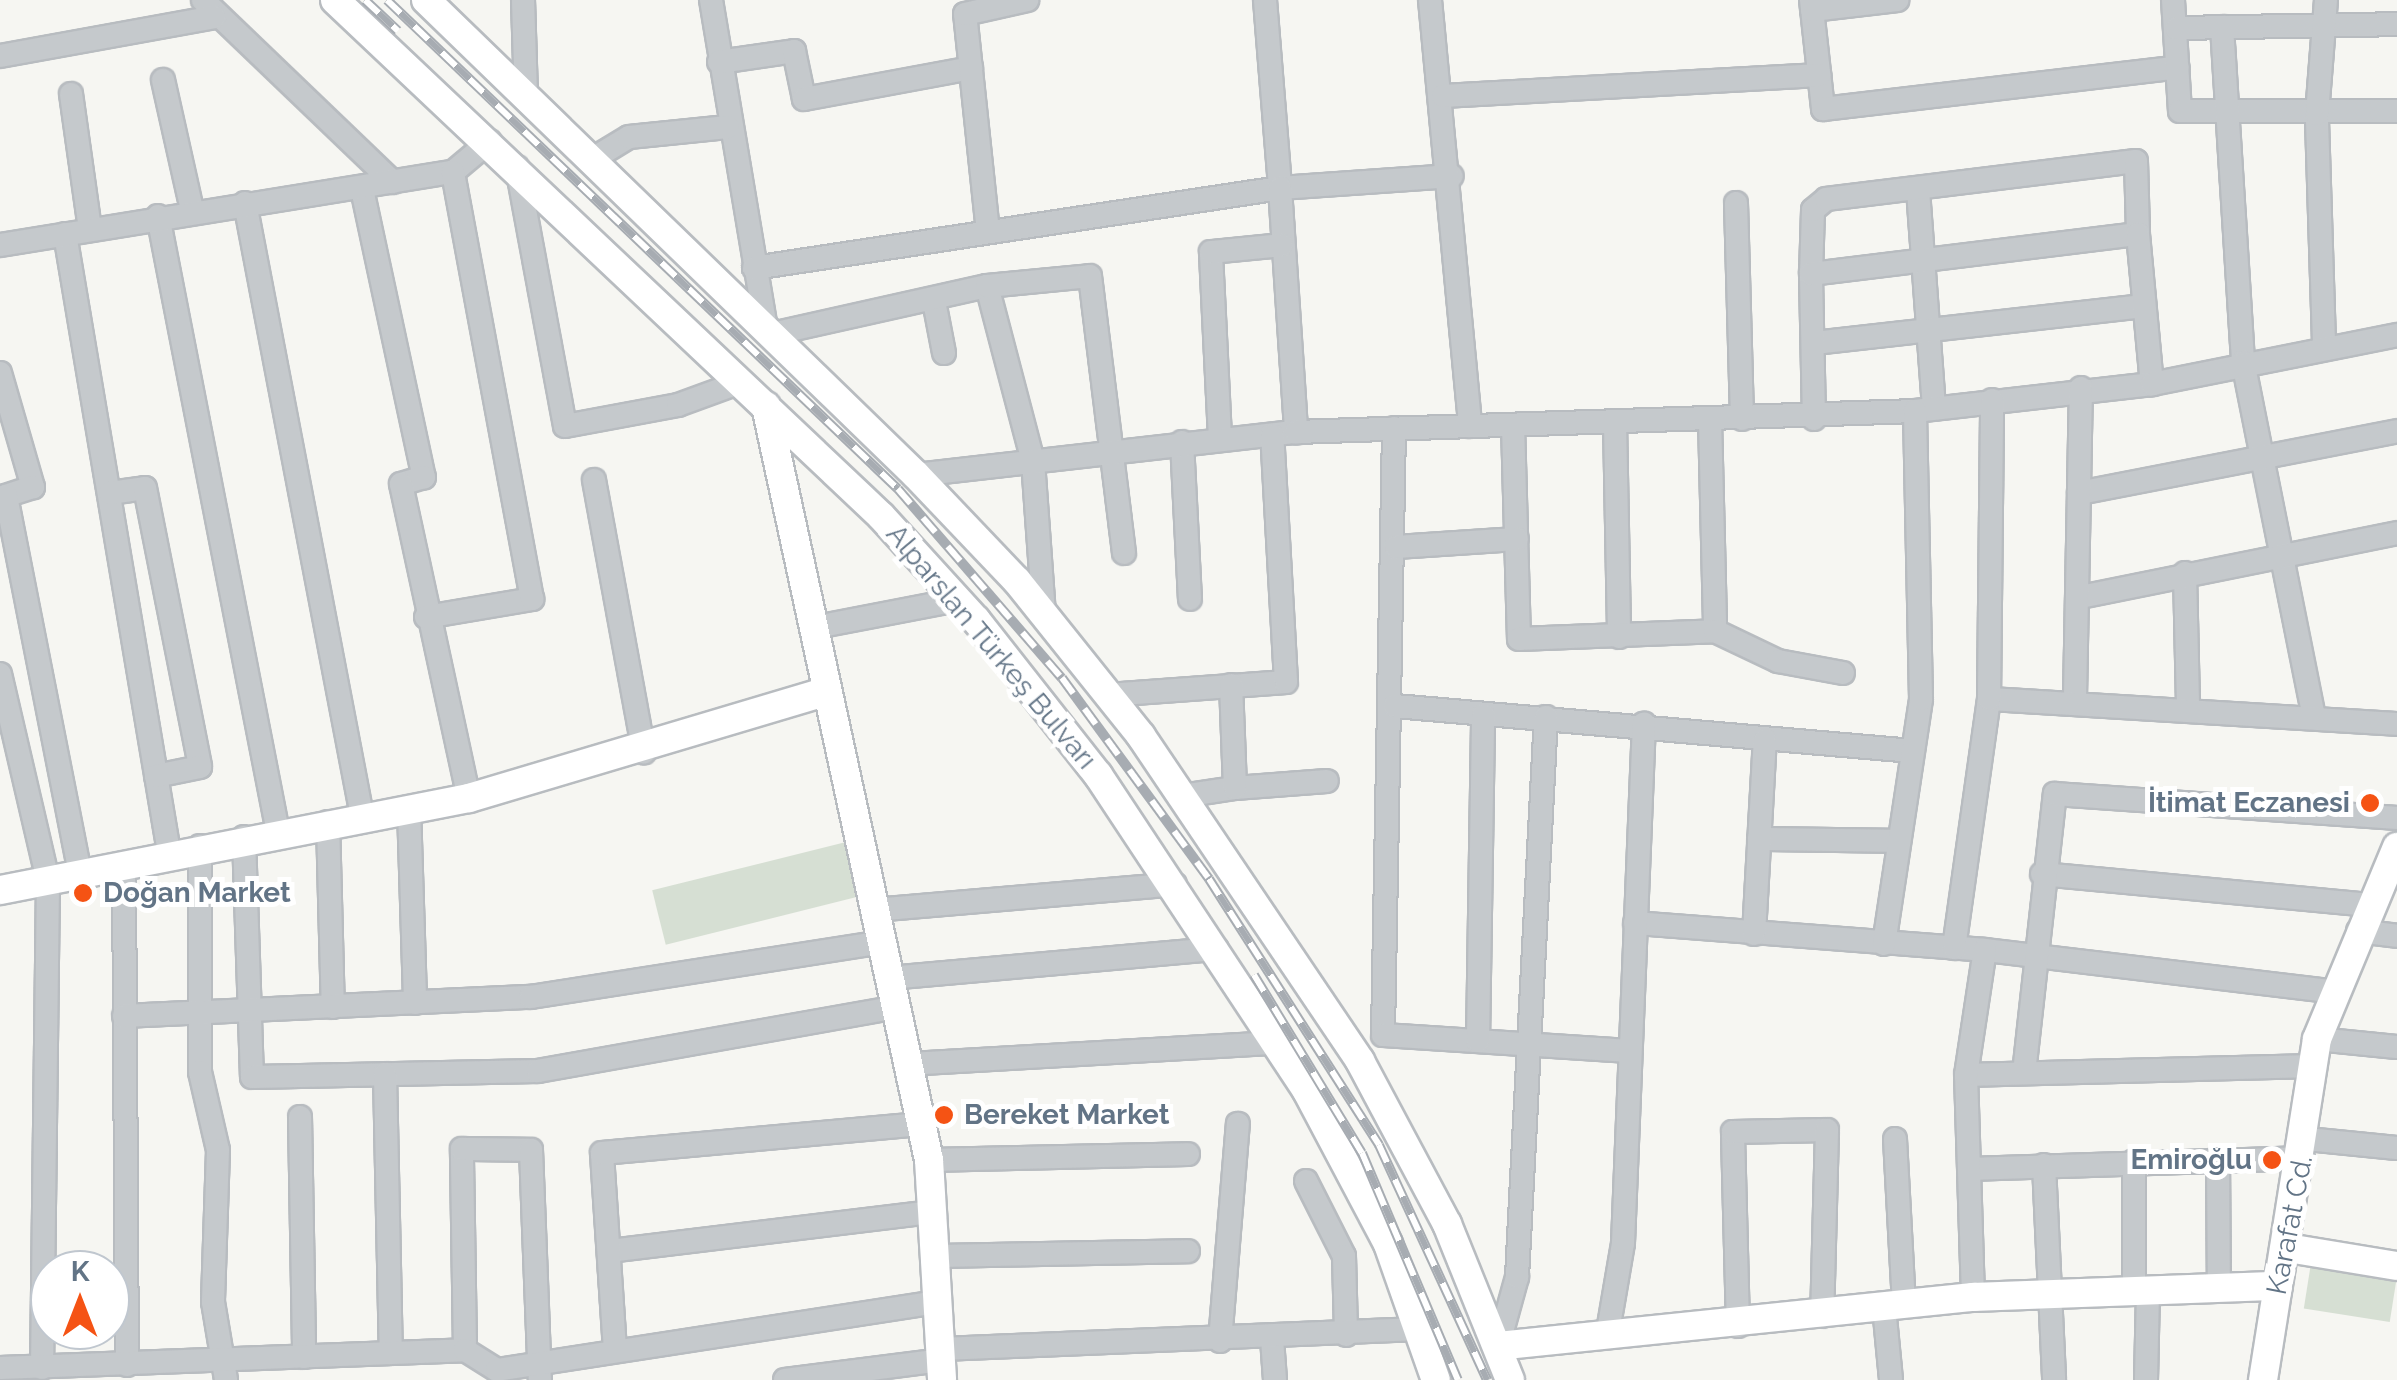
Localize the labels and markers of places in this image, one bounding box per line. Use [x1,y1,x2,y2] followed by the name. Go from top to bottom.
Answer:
[2148,786,2350,820] place label: İtimat Eczanesi
[2359,792,2381,814] marker: İtimat Eczanesi
[103,876,291,910] place label: Doğan Market
[72,882,94,904] marker: Doğan Market
[964,1098,1169,1132] place label: Bereket Market
[933,1104,955,1126] marker: Bereket Market
[2130,1143,2252,1177] place label: Emiroğlu
[2261,1149,2283,1171] marker: Emiroğlu

